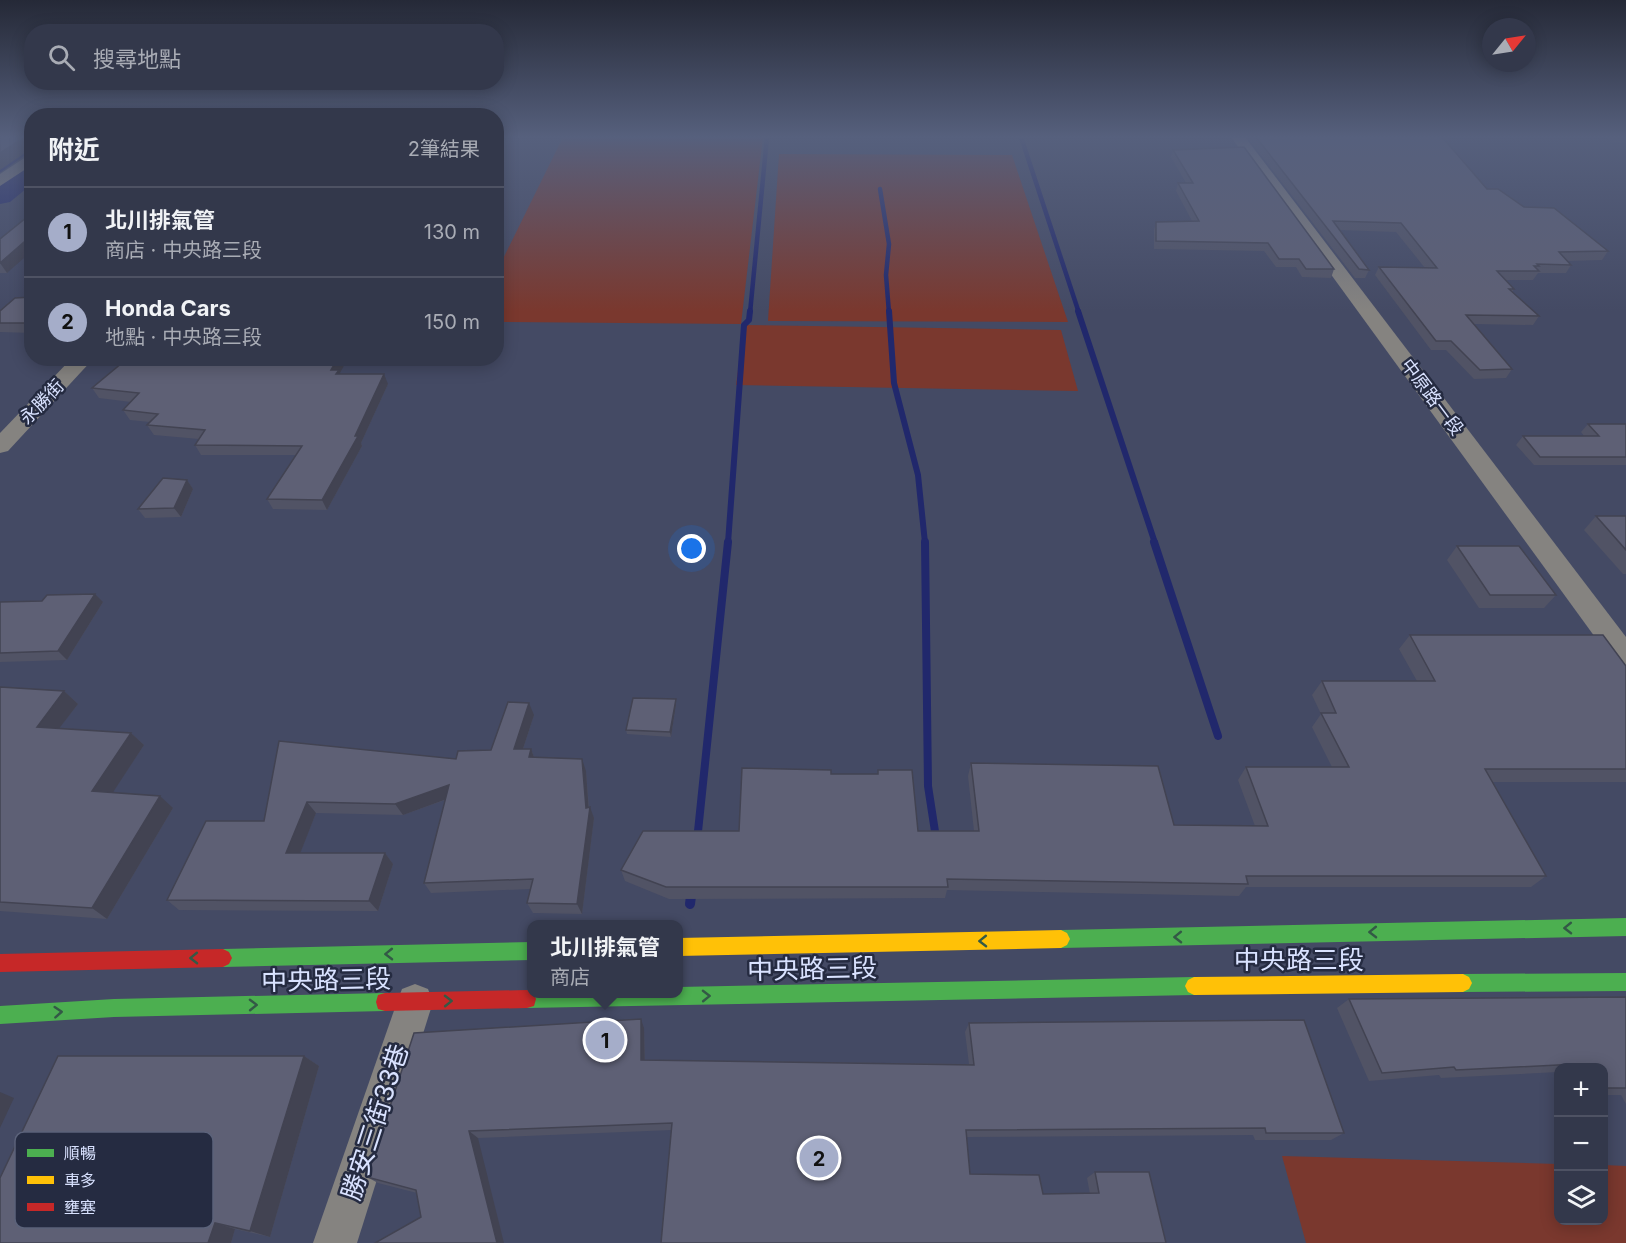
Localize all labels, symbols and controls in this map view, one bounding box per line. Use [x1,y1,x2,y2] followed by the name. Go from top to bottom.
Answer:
[1482,18,1536,72] north arrow
[24,24,504,90] search box
[45,41,78,74] icon: search
[93,46,181,72] text: 搜尋地點
[48,134,100,165] text: 附近
[408,137,480,161] text: 2筆結果
[105,207,215,233] text: 北川排氣管
[63,220,72,244] text: 1
[424,220,480,244] text: 130 m
[105,238,262,262] text: 商店 · 中央路三段
[105,295,231,321] text: Honda Cars
[61,310,74,334] text: 2
[424,310,480,334] text: 150 m
[105,325,262,349] text: 地點 · 中央路三段
[1397,354,1468,439] street label: 中原路一段
[15,375,68,428] street label: 永勝街
[677,534,706,563] your location
[527,920,683,998] popup
[1563,922,1572,934] one-way arrow
[1368,926,1377,939] one-way arrow
[1173,930,1182,943] one-way arrow
[550,934,660,960] text: 北川排氣管
[978,935,987,947] one-way arrow
[1234,944,1364,975] street label: 中央路三段
[385,947,394,960] one-way arrow
[190,952,199,964] one-way arrow
[747,952,877,985] street label: 中央路三段
[261,963,391,996] street label: 中央路三段
[550,965,590,989] text: 商店
[702,989,711,1002] one-way arrow
[444,995,453,1007] one-way arrow
[249,999,258,1011] one-way arrow
[54,1005,63,1018] one-way arrow
[586,1018,624,1062] pin: 1
[335,1040,414,1204] street label: 勝安三街33巷
[1554,1063,1608,1225] map controls
[1554,1063,1608,1117] button: +
[1554,1117,1608,1171] button: −
[15,1132,213,1228] legend
[800,1136,838,1180] pin: 2
[64,1143,96,1163] text: 順暢
[64,1170,96,1190] text: 車多
[1554,1171,1608,1225] button: layers
[64,1197,96,1217] text: 壅塞

